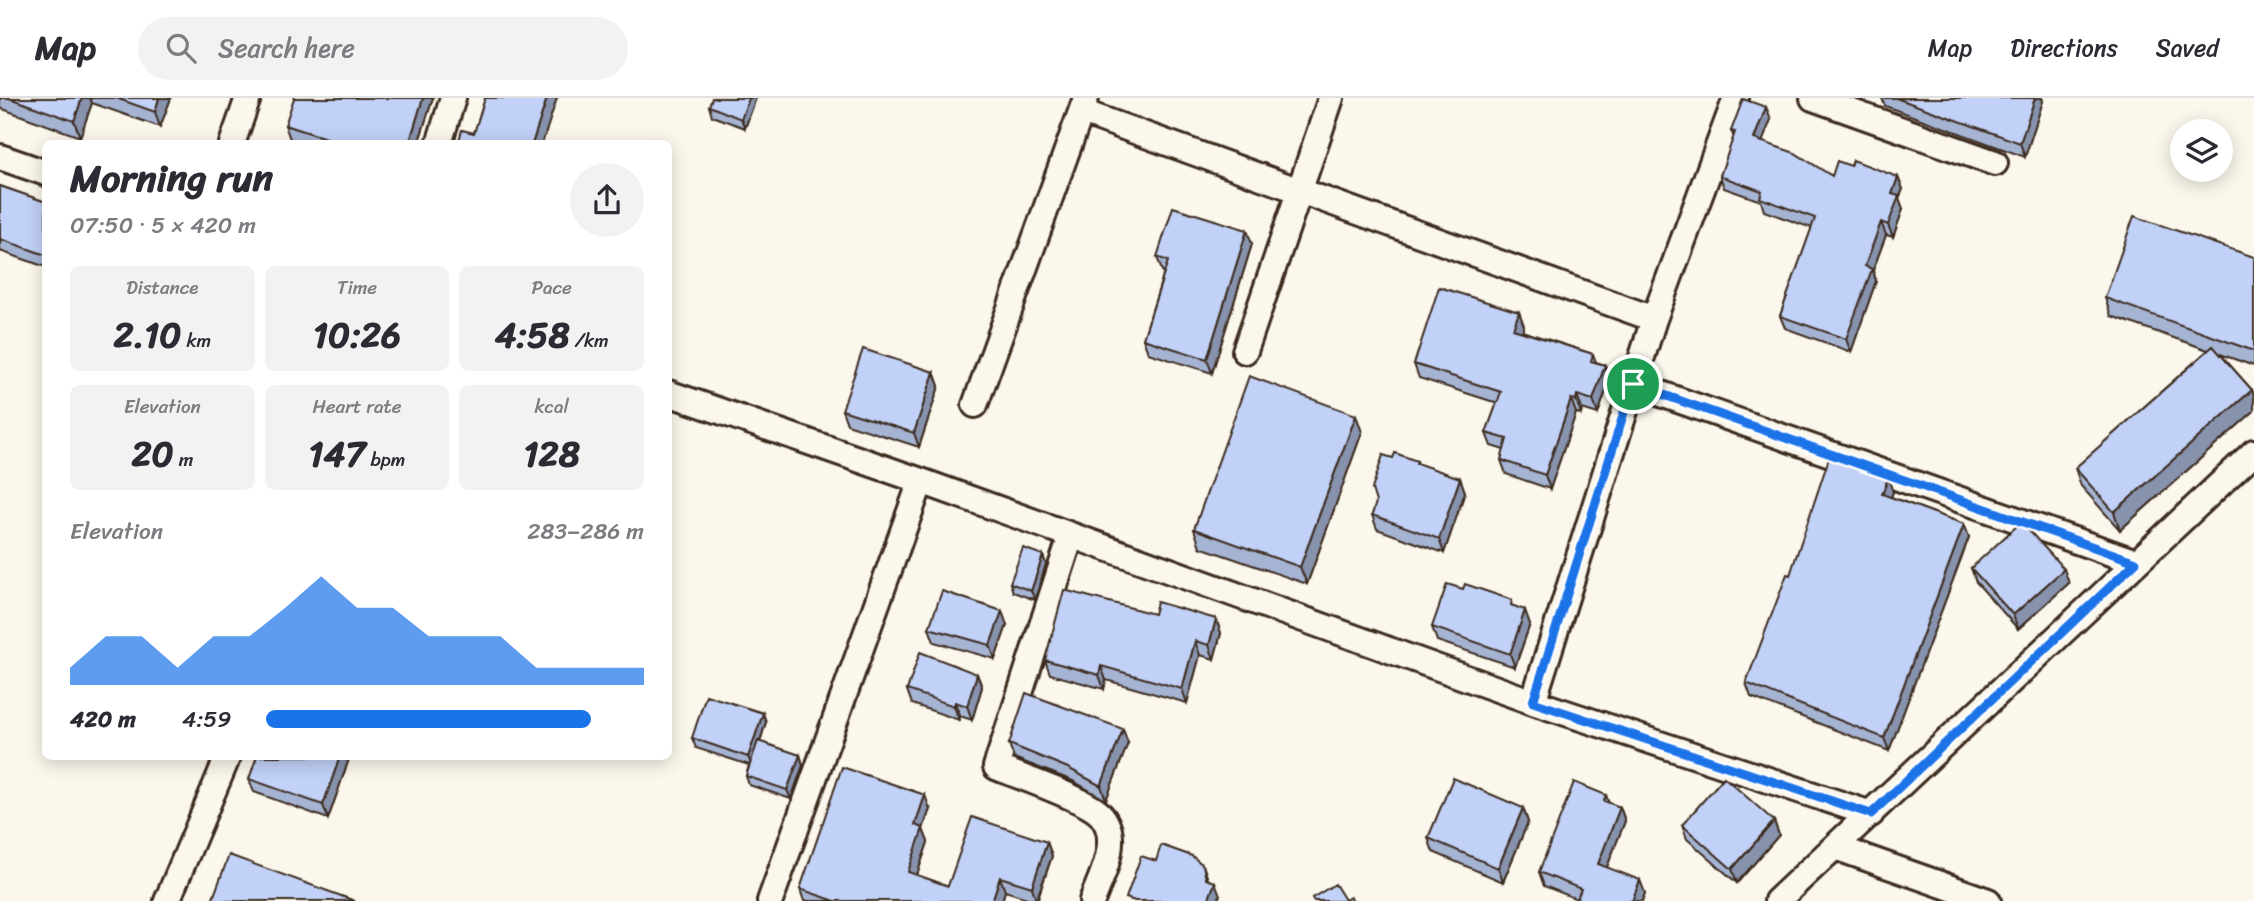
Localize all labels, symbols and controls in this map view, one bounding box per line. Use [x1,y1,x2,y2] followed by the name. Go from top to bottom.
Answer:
[138,17,628,80] search box
[35,19,96,77] text: Map
[218,25,355,71] text: Search here
[1928,27,1972,69] text: Map
[2010,27,2118,69] text: Directions
[2156,27,2219,69] text: Saved
[162,29,200,67] icon: search
[2170,119,2233,182] map controls
[2170,119,2233,182] button: layers
[70,145,273,212] text: Morning run
[570,163,644,237] button: share
[70,205,256,246] text: 07:50 · 5 × 420 m
[126,271,198,304] text: Distance
[337,271,377,304] text: Time
[532,271,572,304] text: Pace
[114,304,181,366] text: 2.10
[313,304,401,366] text: 10:26
[495,304,570,366] text: 4:58
[181,324,211,357] text: km
[570,324,609,357] text: /km
[1603,354,1663,414] pin
[1614,365,1652,403] icon: arrive
[124,390,201,423] text: Elevation
[312,390,402,423] text: Heart rate
[534,390,569,423] text: kcal
[131,423,174,485] text: 20
[309,423,365,485] text: 147
[524,423,580,485] text: 128
[174,443,193,476] text: m
[365,443,405,476] text: bpm
[70,511,163,552] text: Elevation
[527,511,644,552] text: 283–286 m
[70,699,136,740] text: 420 m
[182,699,232,740] text: 4:59

